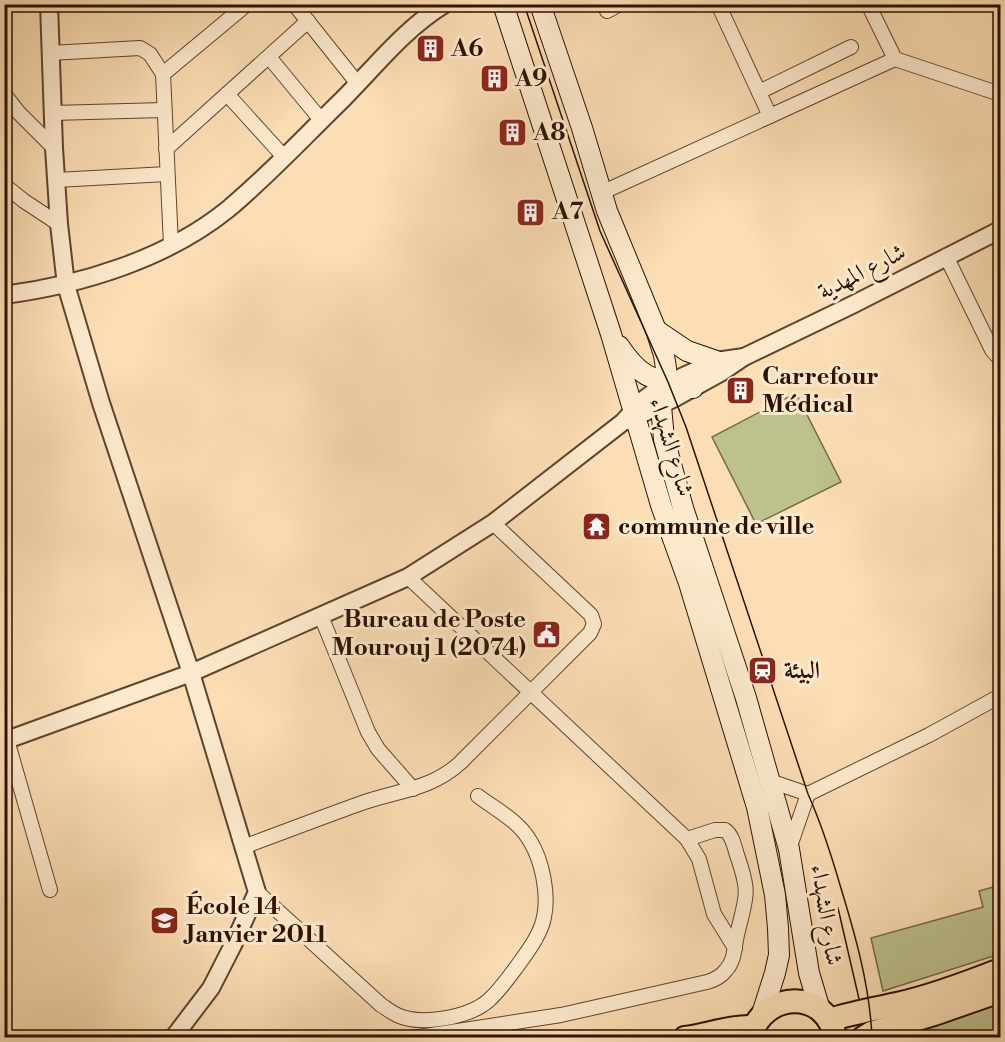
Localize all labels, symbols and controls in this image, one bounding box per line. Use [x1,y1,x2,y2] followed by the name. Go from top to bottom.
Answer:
[414,33,446,65] building icon: A6
[450,34,483,64] place label: A6
[478,63,510,95] building icon: A9
[514,64,547,94] place label: A9
[496,117,528,149] building icon: A8
[532,118,565,148] place label: A8
[515,196,547,228] building icon: A7
[551,197,583,227] place label: A7
[813,237,913,310] street label: شارع المهدية
[762,362,879,420] place label: Carrefour Médical
[725,375,757,407] building icon: Carrefour Médical
[638,394,700,501] street label: شارع الشهداء
[581,511,613,543] temple icon: commune de ville
[618,512,815,542] place label: commune de ville
[331,605,526,663] place label: Bureau de Poste Mourouj 1 (2074)
[531,618,563,650] public building icon: Bureau de Poste Mourouj 1 (2074)
[747,655,779,687] station icon: البيئة
[784,656,820,686] place label: البيئة
[799,862,849,968] street label: شارع الشهداء
[183,890,327,950] place label: École 14 Janvier 2011
[149,905,181,937] school or university icon: École 14 Janvier 2011

